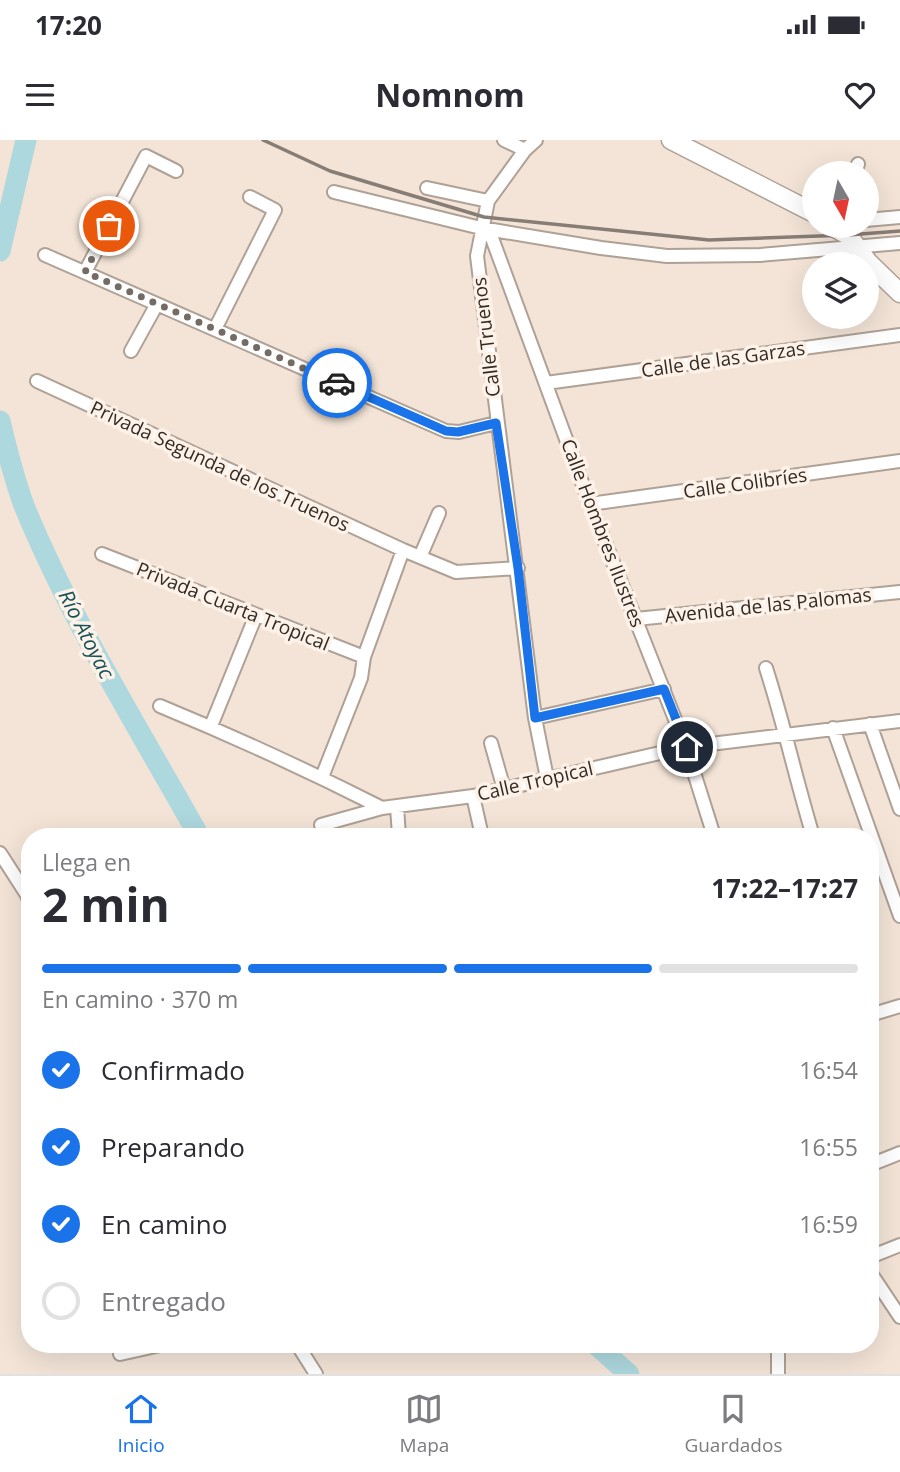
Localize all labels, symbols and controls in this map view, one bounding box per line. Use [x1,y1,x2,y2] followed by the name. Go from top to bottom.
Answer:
[35,7,102,43] text: 17:20
[375,73,525,116] text: Nomnom
[21,76,59,114] icon: menu
[841,76,879,114] icon: heart
[802,161,878,238] north arrow
[802,161,879,329] map controls
[79,196,139,256] pin
[90,207,128,245] icon: bag
[802,252,879,329] button: layers
[466,276,506,398] street label: Calle Truenos
[640,335,806,383] street label: Calle de las Garzas
[302,348,372,418] courier
[318,364,356,402] icon: car
[86,394,354,538] street label: Privada Segunda de los Truenos
[555,435,651,631] street label: Calle Hombres Ilustres
[681,461,809,505] street label: Calle Colibríes
[133,555,333,657] street label: Privada Cuarta Tropical
[663,581,873,629] street label: Avenida de las Palomas
[53,585,122,684] water label: Río Atoyac
[657,717,717,777] pin
[668,728,706,766] icon: home
[474,755,596,807] street label: Calle Tropical
[42,846,131,878] text: Llega en
[711,870,858,906] text: 17:22–17:27
[42,873,170,935] text: 2 min
[42,983,238,1015] text: En camino · 370 m
[42,1051,80,1089] icon: check
[101,1052,245,1088] text: Confirmado
[799,1054,858,1086] text: 16:54
[42,1128,80,1166] icon: check
[101,1129,245,1165] text: Preparando
[799,1131,858,1163] text: 16:55
[42,1205,80,1243] icon: check
[101,1206,227,1242] text: En camino
[799,1208,858,1240] text: 16:59
[101,1283,226,1319] text: Entregado
[117,1390,165,1458] tab: Inicio
[400,1390,449,1458] tab: Mapa
[684,1390,782,1458] tab: Guardados

